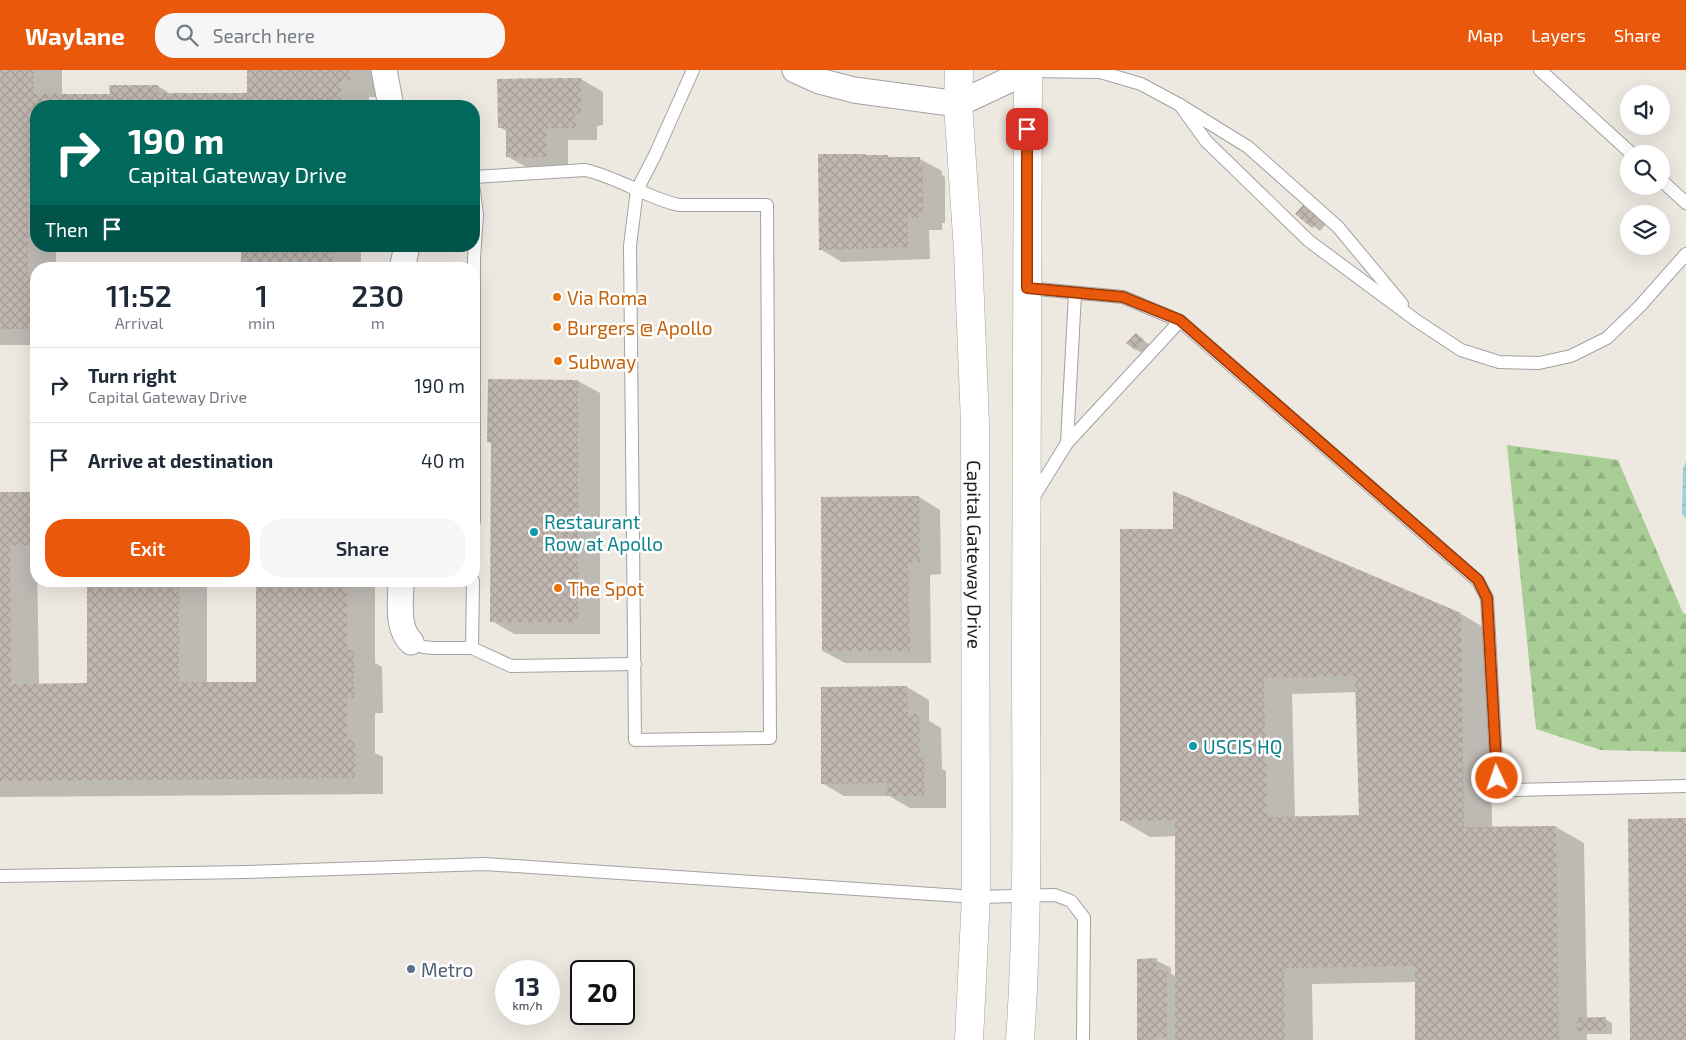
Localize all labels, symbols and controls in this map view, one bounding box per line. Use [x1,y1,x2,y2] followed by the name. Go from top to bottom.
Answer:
[155,13,505,58] search box
[25,21,125,50] text: Waylane
[173,21,201,49] icon: search
[213,24,315,47] text: Search here
[1467,24,1503,46] text: Map
[1531,24,1586,46] text: Layers
[1614,24,1661,46] text: Share
[1620,85,1670,255] map controls
[1620,85,1670,135] button: sound
[1006,108,1048,150] pin
[1013,115,1041,143] icon: arrive
[128,119,224,161] text: 190 m
[45,120,110,185] icon: right
[1620,145,1670,195] button: search
[128,161,347,187] text: Capital Gateway Drive
[1620,205,1670,255] button: layers
[98,215,126,243] icon: arrive
[45,218,88,241] text: Then
[106,277,172,313] text: 11:52
[255,277,268,313] text: 1
[351,277,404,313] text: 230
[567,286,647,309] place label: Via Roma
[551,291,563,303] marker: Via Roma
[115,313,163,332] text: Arrival
[248,313,275,332] text: min
[371,313,385,332] text: m
[567,316,713,339] place label: Burgers @ Apollo
[551,321,563,333] marker: Burgers @ Apollo
[568,350,636,373] place label: Subway
[552,355,564,367] marker: Subway
[88,364,176,387] text: Turn right
[45,371,73,399] icon: right
[414,374,465,397] text: 190 m
[88,387,247,406] text: Capital Gateway Drive
[45,446,73,474] icon: arrive
[88,449,273,472] text: Arrive at destination
[421,449,465,472] text: 40 m
[964,460,987,649] street label: Capital Gateway Drive
[544,510,663,555] place label: Restaurant Row at Apollo
[45,519,250,577] button: Exit
[260,519,465,577] button: Share
[528,526,540,538] marker: Restaurant Row at Apollo
[568,577,644,600] place label: The Spot
[552,582,564,594] marker: The Spot
[1203,735,1282,758] place label: USCIS HQ
[1187,740,1199,752] marker: USCIS HQ
[1470,751,1522,803] position arrow
[421,958,473,981] place label: Metro
[570,960,635,1025] speed limit sign: 20
[405,963,417,975] marker: Metro
[515,971,540,1001] text: 13
[513,998,542,1012] text: km/h

